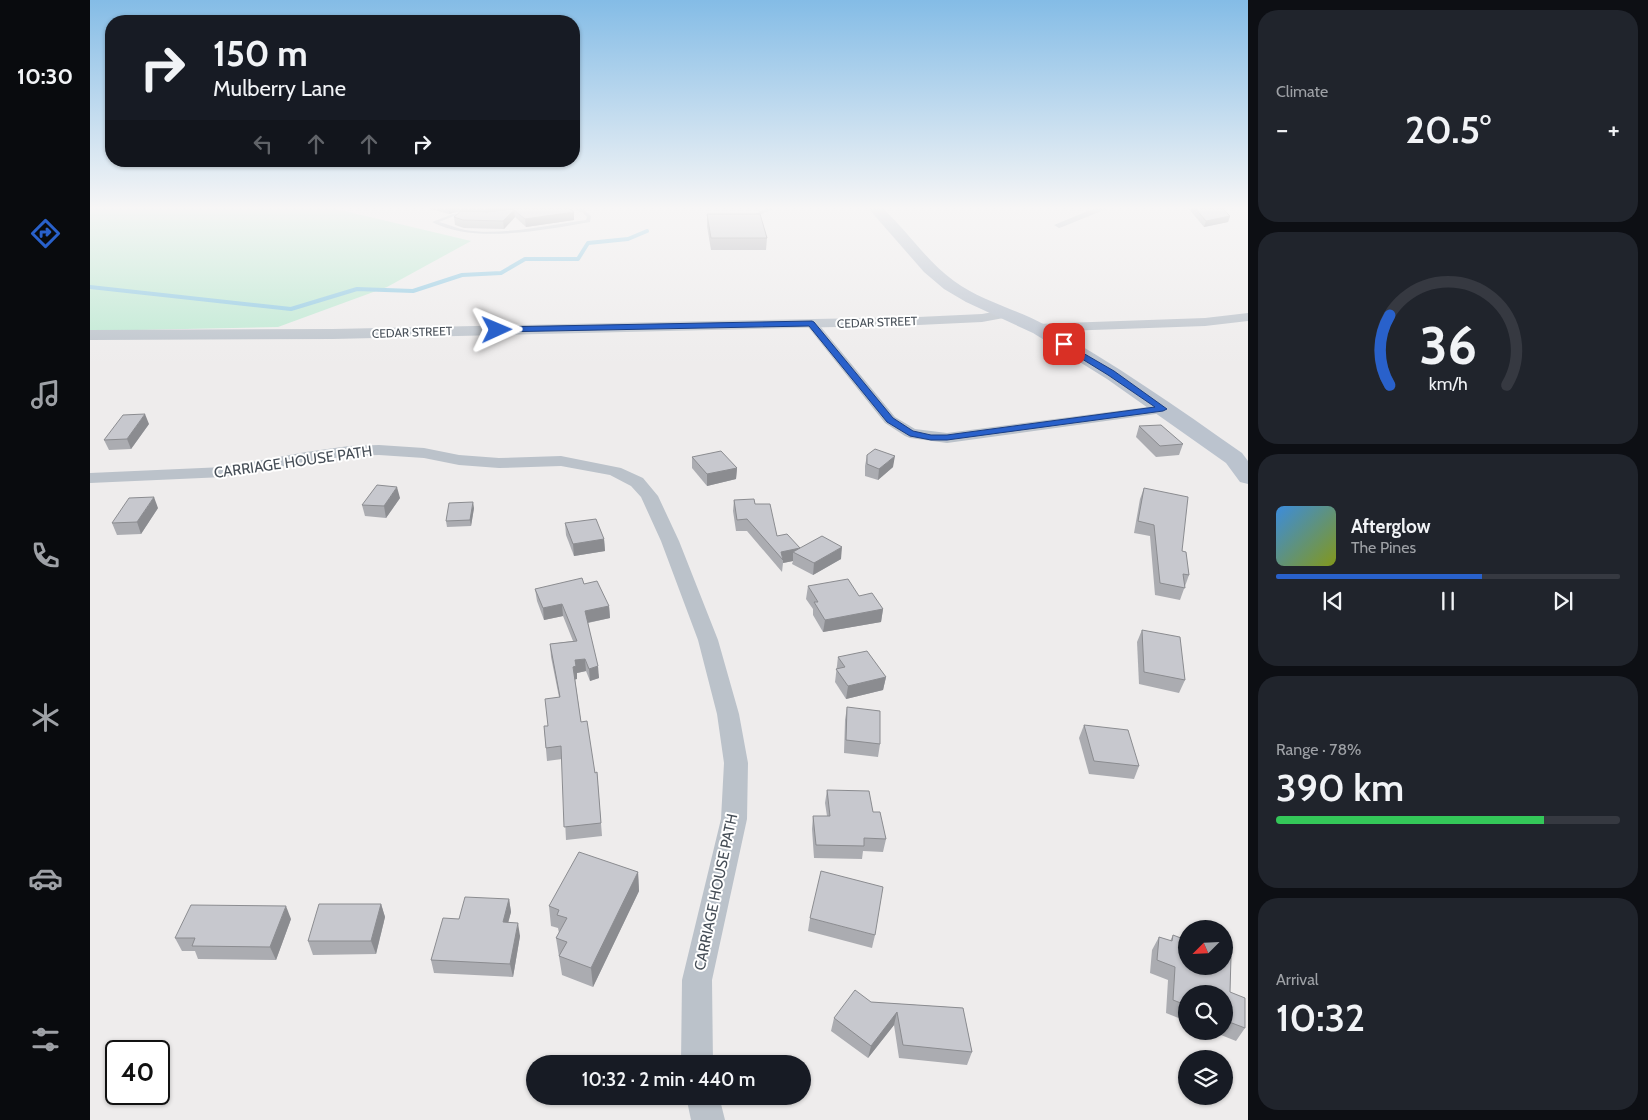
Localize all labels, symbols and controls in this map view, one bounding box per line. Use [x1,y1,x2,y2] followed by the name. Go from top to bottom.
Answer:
[213,32,308,75] text: 150 m
[130,35,195,100] icon: right
[17,63,73,90] text: 10:30
[213,75,346,102] text: Mulberry Lane
[1276,82,1328,101] text: Climate
[1405,106,1491,153] text: 20.5°
[1276,112,1288,146] text: −
[1608,112,1620,146] text: +
[249,130,277,158] icon: left
[302,130,330,158] icon: ahead
[355,130,383,158] icon: ahead
[408,130,436,158] icon: right
[28,216,63,251] icon: directions
[470,303,522,355] position arrow
[837,313,918,331] street label: CEDAR STREET
[1419,314,1477,377] text: 36
[372,323,453,341] street label: CEDAR STREET
[1043,323,1085,365] pin
[1050,330,1078,358] icon: arrive
[1428,373,1468,394] text: km/h
[28,377,63,412] icon: music
[213,442,373,482] street label: CARRIAGE HOUSE PATH
[1351,515,1431,538] text: Afterglow
[28,538,63,573] icon: phone
[1351,538,1416,557] text: The Pines
[1319,587,1347,615] icon: previous
[1434,587,1462,615] icon: pause
[1549,587,1577,615] icon: next
[28,700,63,735] icon: climate
[1276,740,1362,759] text: Range · 78%
[1276,764,1404,811] text: 390 km
[691,812,741,972] street label: CARRIAGE HOUSE PATH
[28,861,63,896] icon: car
[1178,920,1232,975] north arrow
[1178,920,1233,1105] map controls
[1276,970,1319,989] text: Arrival
[1178,985,1233,1040] button: search
[1276,994,1365,1041] text: 10:32
[28,1022,63,1057] icon: filters
[105,1040,170,1105] speed limit sign: 40
[1178,1050,1233,1105] button: layers
[582,1068,755,1091] text: 10:32 · 2 min · 440 m

